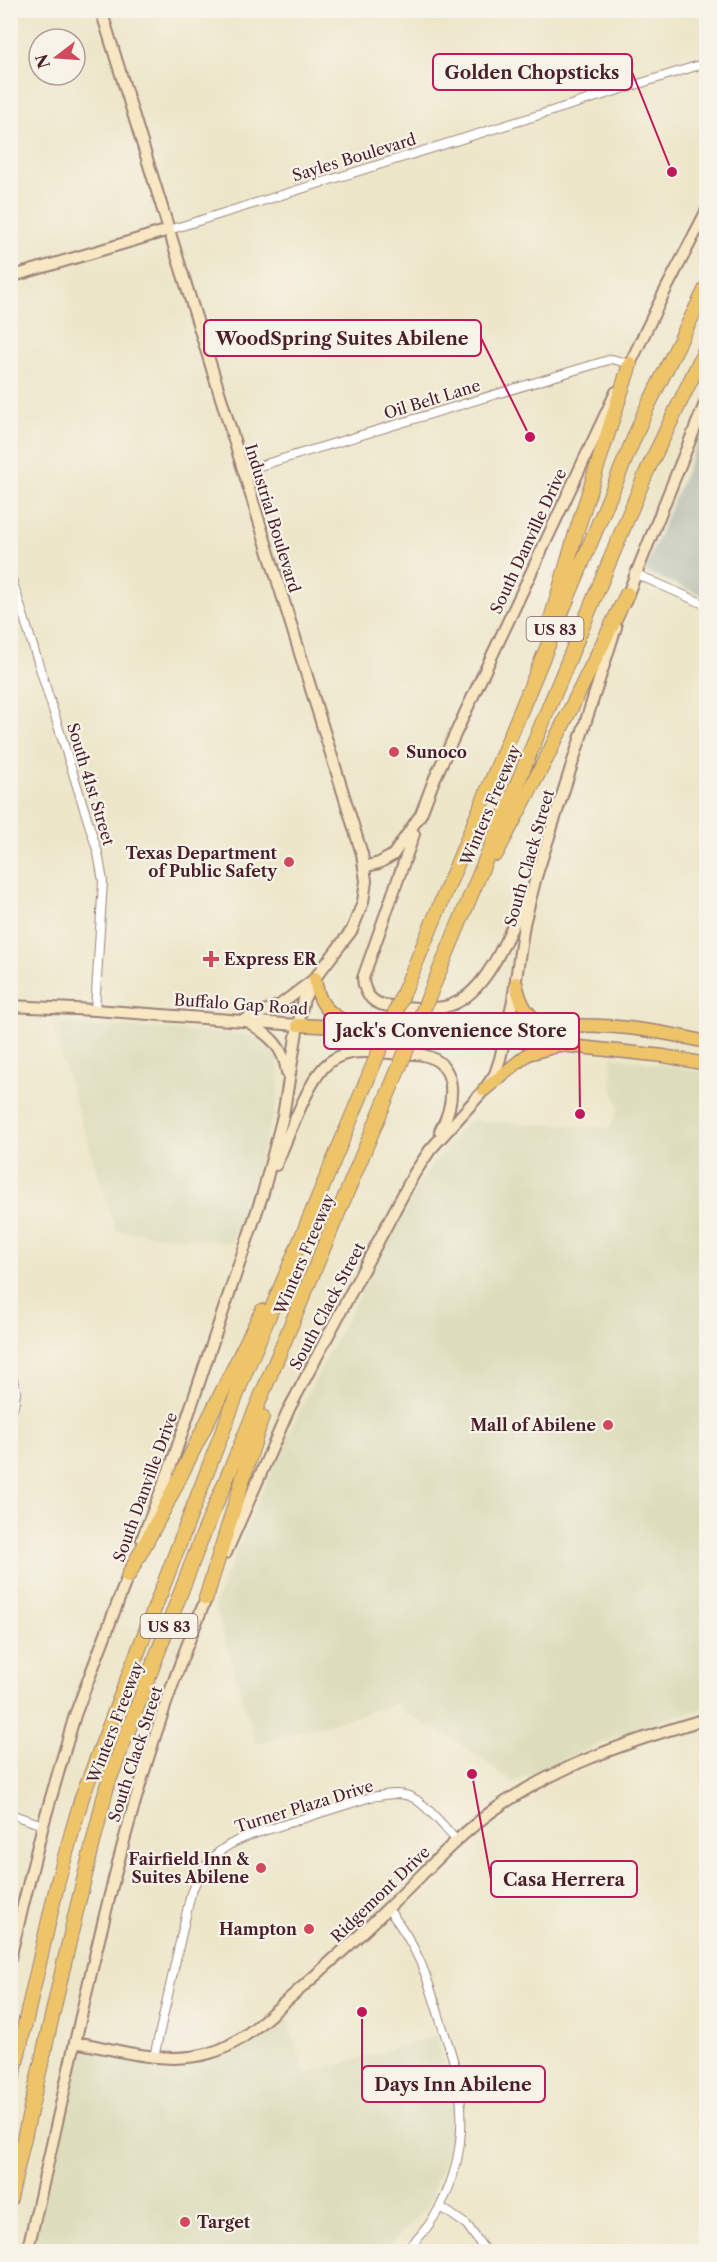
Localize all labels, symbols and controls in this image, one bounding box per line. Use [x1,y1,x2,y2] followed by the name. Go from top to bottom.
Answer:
[27,27,87,87] north arrow
[31,52,54,71] text: N
[433,54,632,90] callout: Golden Chopsticks
[445,62,619,84] text: Golden Chopsticks
[290,129,419,185] street label: Sayles Boulevard
[204,320,481,356] callout: WoodSpring Suites Abilene
[214,328,469,350] text: WoodSpring Suites Abilene
[381,375,483,423] street label: Oil Belt Lane
[241,441,305,595] street label: Industrial Boulevard
[486,465,570,617] street label: South Danville Drive
[526,617,584,641] road number: US 83
[63,720,119,848] street label: South 41st Street
[455,741,525,869] street label: Winters Freeway
[406,742,467,762] place label: Sunoco
[387,745,401,759] marker: Sunoco
[500,787,558,929] street label: South Clack Street
[126,843,278,881] place label: Texas Department of Public Safety
[282,855,296,869] marker: Texas Department of Public Safety
[224,949,317,969] place label: Express ER
[202,950,220,968] marker: Express ER
[173,989,309,1019] street label: Buffalo Gap Road
[324,1013,579,1049] callout: Jack's Convenience Store
[332,1020,567,1042] text: Jack's Convenience Store
[269,1190,339,1318] street label: Winters Freeway
[285,1238,369,1373] street label: South Clack Street
[109,1409,181,1565] street label: South Danville Drive
[470,1415,596,1435] place label: Mall of Abilene
[601,1418,615,1432] marker: Mall of Abilene
[140,1614,198,1638] road number: US 83
[82,1657,148,1787] street label: Winters Freeway
[104,1683,167,1824] street label: South Clack Street
[232,1775,376,1837] street label: Turner Plaza Drive
[326,1842,434,1946] street label: Ridgemont Drive
[129,1849,250,1887] place label: Fairfield Inn & Suites Abilene
[254,1861,268,1875] marker: Fairfield Inn & Suites Abilene
[491,1861,637,1897] callout: Casa Herrera
[503,1869,626,1891] text: Casa Herrera
[219,1919,297,1939] place label: Hampton
[302,1922,316,1936] marker: Hampton
[362,2066,545,2102] callout: Days Inn Abilene
[374,2074,532,2096] text: Days Inn Abilene
[197,2212,251,2232] place label: Target
[178,2215,192,2229] marker: Target

